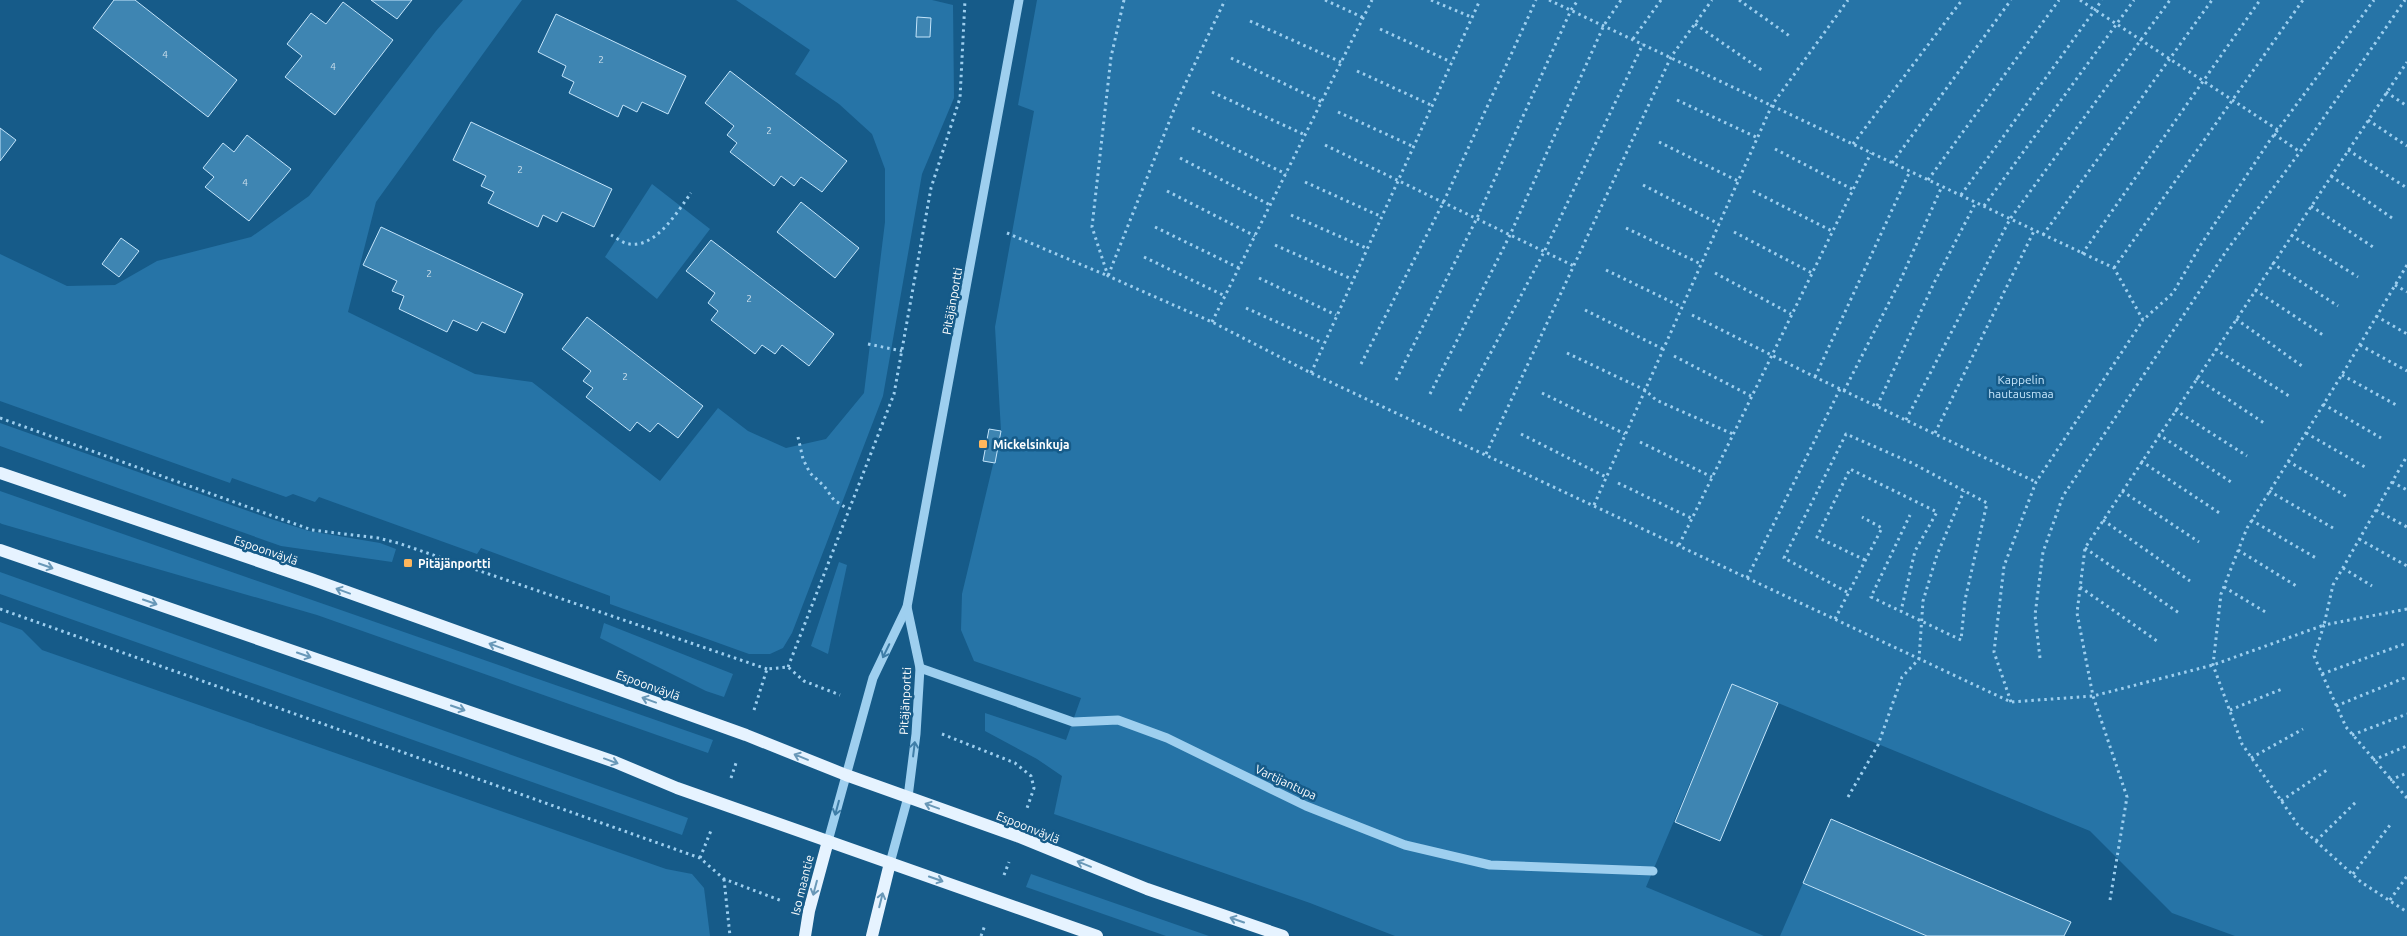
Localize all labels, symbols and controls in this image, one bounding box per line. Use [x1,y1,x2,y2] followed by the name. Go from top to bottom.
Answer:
[162,49,168,60] house number: 4
[598,54,604,65] house number: 2
[330,61,336,72] house number: 4
[766,125,772,136] house number: 2
[517,164,523,175] house number: 2
[242,177,248,188] house number: 4
[940,266,964,336] street label: Pitäjänportti
[426,268,432,279] house number: 2
[746,293,752,304] house number: 2
[622,371,628,382] house number: 2
[1988,373,2054,400] park label: Kappelin hautausmaa
[977,438,989,450] marker: Mickelsinkuja
[993,438,1070,451] place label: Mickelsinkuja
[232,533,300,567] street label: Espoonväylä
[402,557,414,569] marker: Pitäjänportti
[418,557,491,570] place label: Pitäjänportti
[38,562,53,571] one-way arrow
[335,586,351,595] one-way arrow
[142,598,158,608] one-way arrow
[488,641,504,650] one-way arrow
[881,643,890,658] one-way arrow
[296,651,311,660] one-way arrow
[614,667,682,703] street label: Espoonväylä
[897,667,913,735] street label: Pitäjänportti
[642,695,657,704] one-way arrow
[449,704,465,713] one-way arrow
[909,741,919,757] one-way arrow
[794,751,809,761] one-way arrow
[603,757,618,766] one-way arrow
[1253,762,1319,802] street label: Vartijantupa
[832,800,841,816] one-way arrow
[925,801,941,810] one-way arrow
[995,808,1061,846] street label: Espoonväylä
[788,853,816,917] street label: Iso maantie
[1077,858,1092,868] one-way arrow
[928,875,943,884] one-way arrow
[810,880,819,896] one-way arrow
[877,892,886,908] one-way arrow
[1229,915,1245,924] one-way arrow

